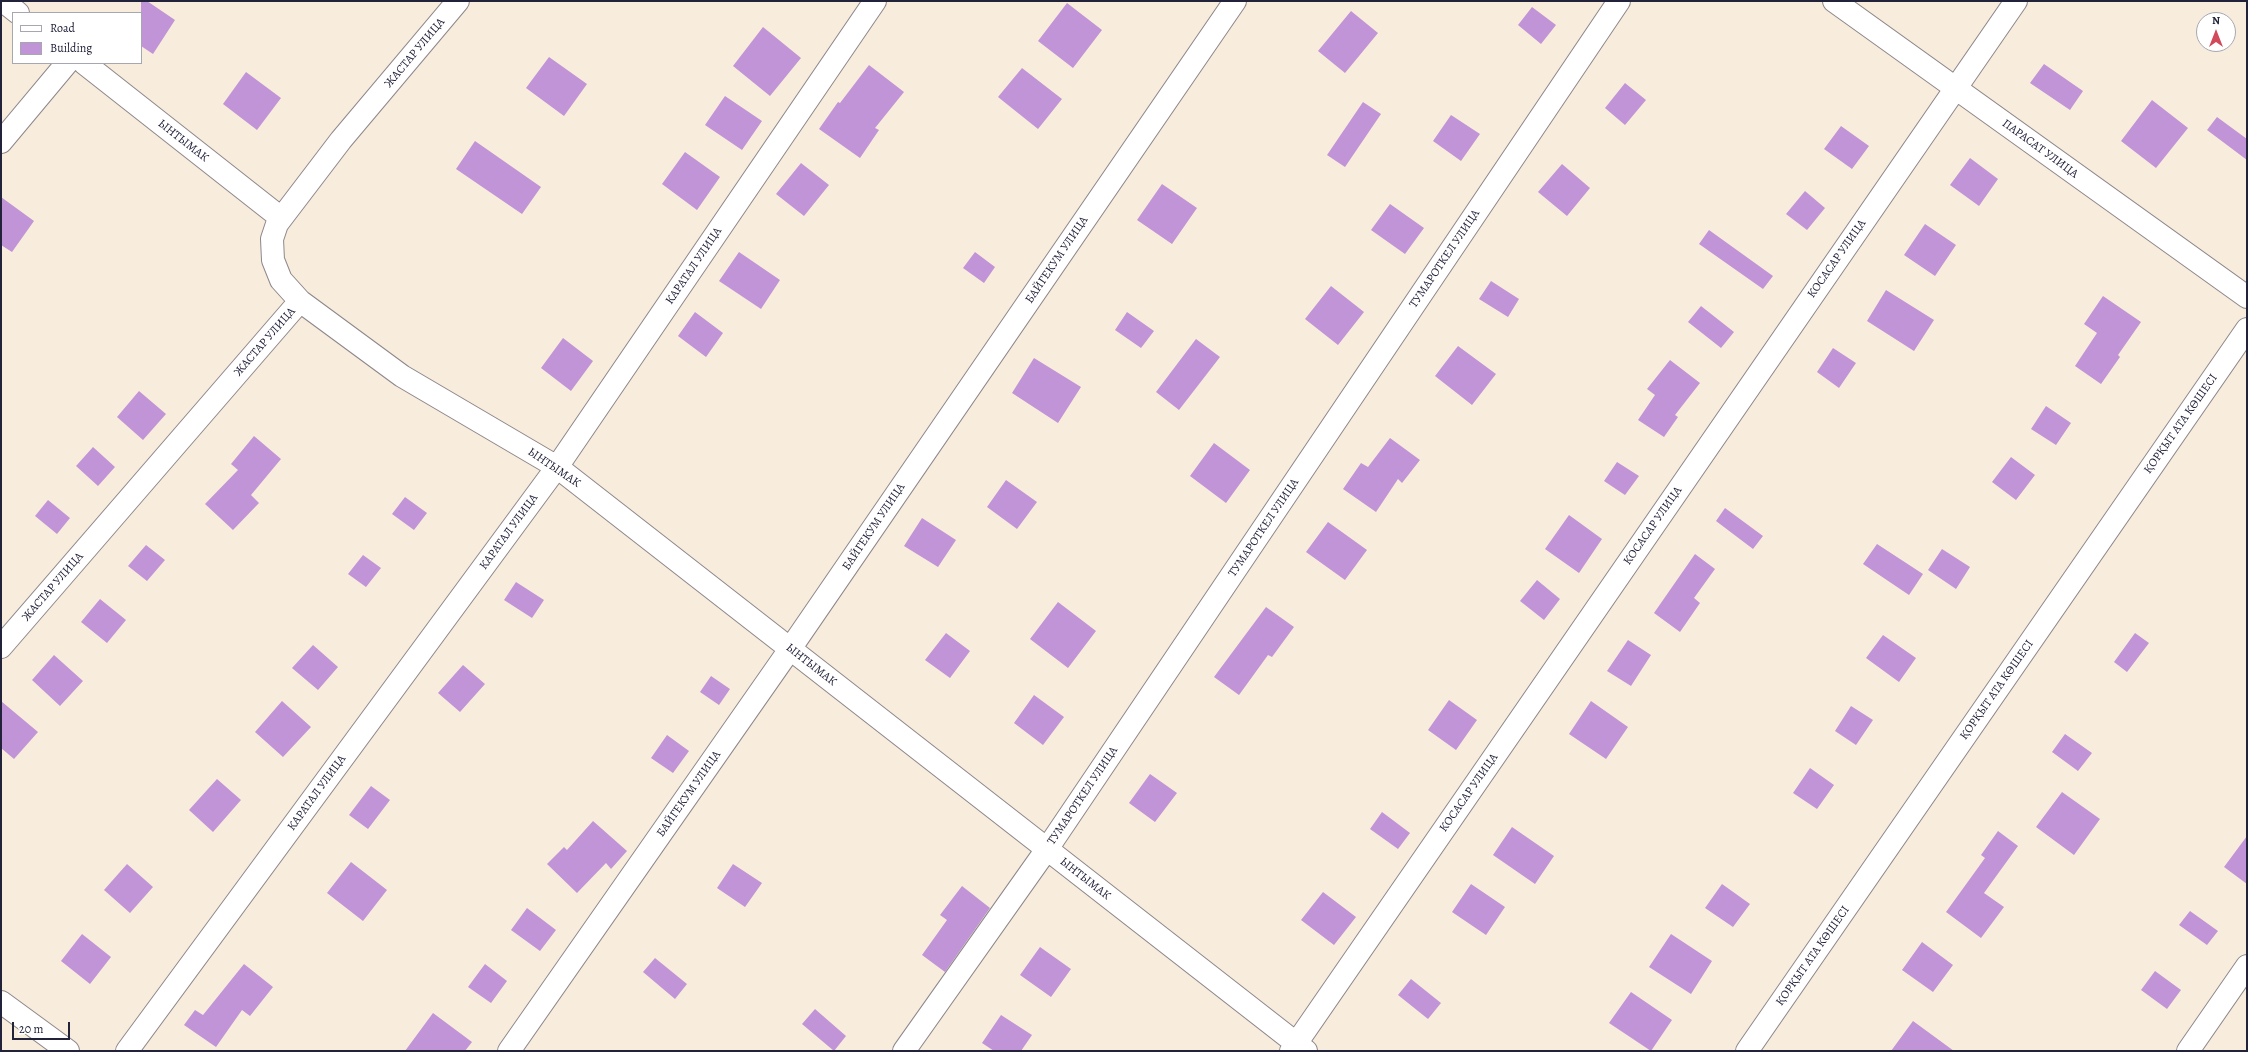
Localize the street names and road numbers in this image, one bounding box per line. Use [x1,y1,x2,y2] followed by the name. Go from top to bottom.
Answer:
[382,15,448,91] street label: ЖАСТАР УЛИЦА
[155,117,211,165] street label: ЫНТЫМАК
[1999,117,2081,181] street label: ПАРАСАТ УЛИЦА
[1407,207,1483,311] street label: ТУМАРОТКЕЛ УЛИЦА
[1022,214,1092,306] street label: БАЙГЕКУМ УЛИЦА
[1805,217,1869,301] street label: КОСАСАР УЛИЦА
[663,225,725,307] street label: КАРАТАЛ УЛИЦА
[231,305,299,379] street label: ЖАСТАР УЛИЦА
[2141,371,2221,477] street label: ҚОРҚЫТ АТА КӨШЕСІ
[525,445,583,491] street label: ЫНТЫМАК
[1226,476,1302,580] street label: ТУМАРОТКЕЛ УЛИЦА
[839,481,909,573] street label: БАЙГЕКУМ УЛИЦА
[1621,484,1685,568] street label: КОСАСАР УЛИЦА
[477,491,541,573] street label: КАРАТАЛ УЛИЦА
[19,550,87,624] street label: ЖАСТАР УЛИЦА
[1957,637,2037,743] street label: ҚОРҚЫТ АТА КӨШЕСІ
[783,641,839,689] street label: ЫНТЫМАК
[1045,744,1121,848] street label: ТУМАРОТКЕЛ УЛИЦА
[654,748,724,840] street label: БАЙГЕКУМ УЛИЦА
[1437,751,1501,835] street label: КОСАСАР УЛИЦА
[285,752,349,834] street label: КАРАТАЛ УЛИЦА
[1057,855,1113,903] street label: ЫНТЫМАК
[1773,903,1853,1009] street label: ҚОРҚЫТ АТА КӨШЕСІ

